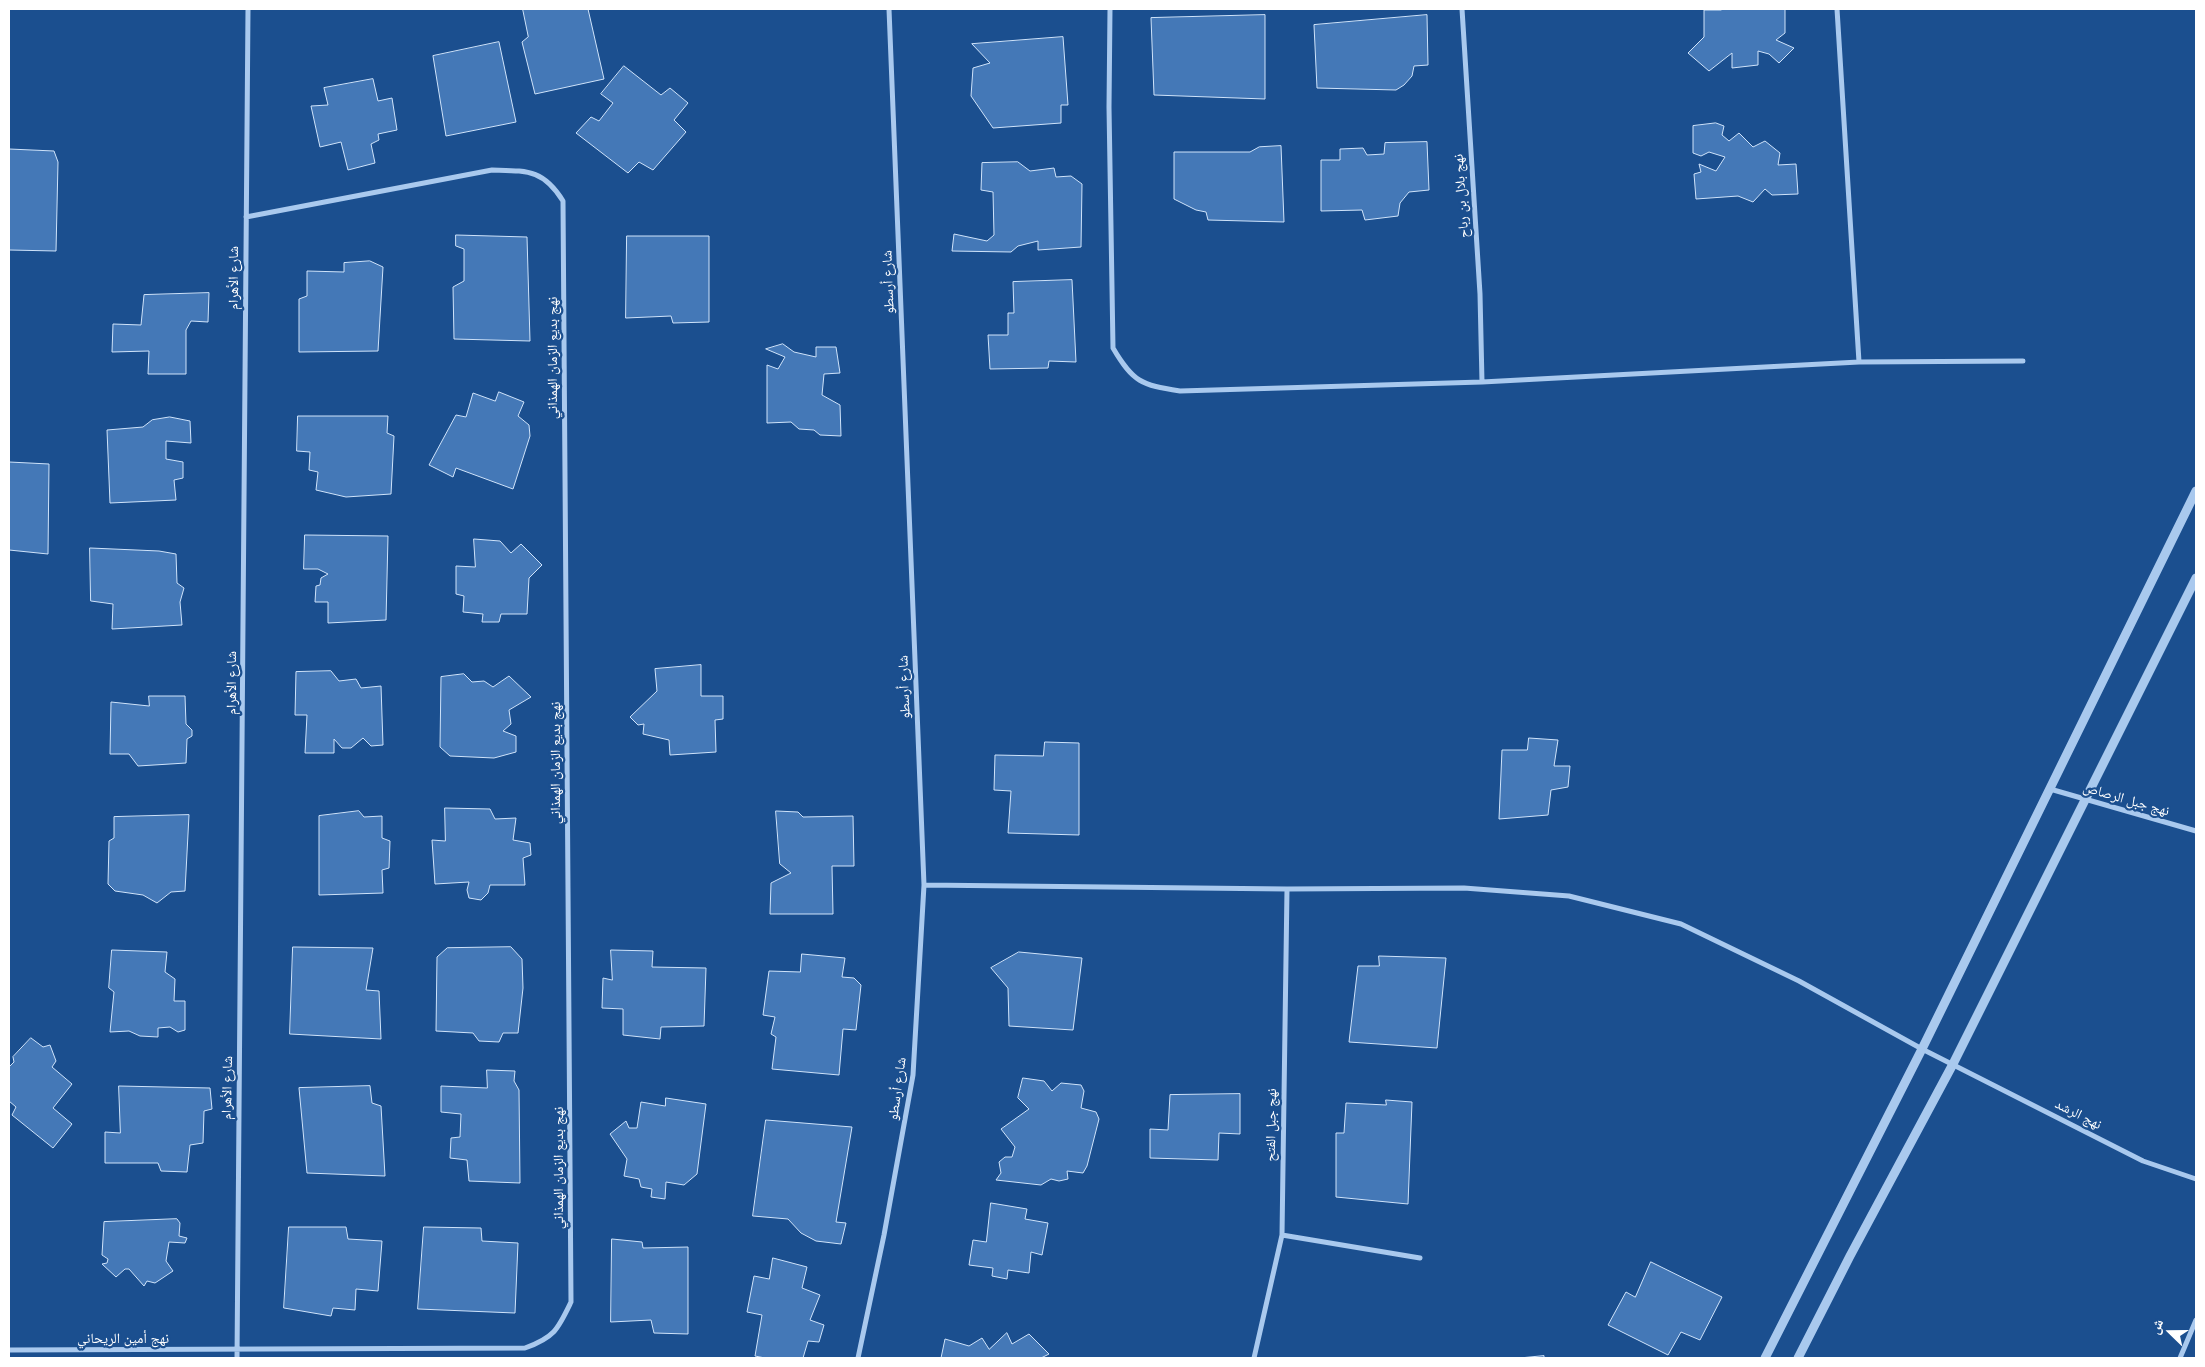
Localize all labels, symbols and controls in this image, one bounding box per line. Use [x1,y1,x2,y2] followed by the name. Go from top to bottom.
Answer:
[1451,153,1473,239] street label: نهج بلال بن رباح
[226,246,242,310] street label: شارع الأهرام
[879,250,899,314] street label: شارع أرسطو
[545,297,561,419] street label: نهج بديع الزمان الهمذاني
[224,651,240,715] street label: شارع الأهرام
[895,655,915,719] street label: شارع أرسطو
[548,702,564,824] street label: نهج بديع الزمان الهمذاني
[2081,780,2171,820] street label: نهج جبل الرصاص
[219,1056,237,1120] street label: شارع الأهرام
[885,1056,911,1122] street label: شارع أرسطو
[1263,1088,1281,1162] street label: نهج جبل الفتح
[2052,1096,2104,1134] street label: نهج الرشد
[551,1107,567,1229] street label: نهج بديع الزمان الهمذاني
[2145,1307,2195,1357] north arrow
[2144,1316,2168,1337] text: ش
[77,1331,169,1347] street label: نهج أمين الريحاني

